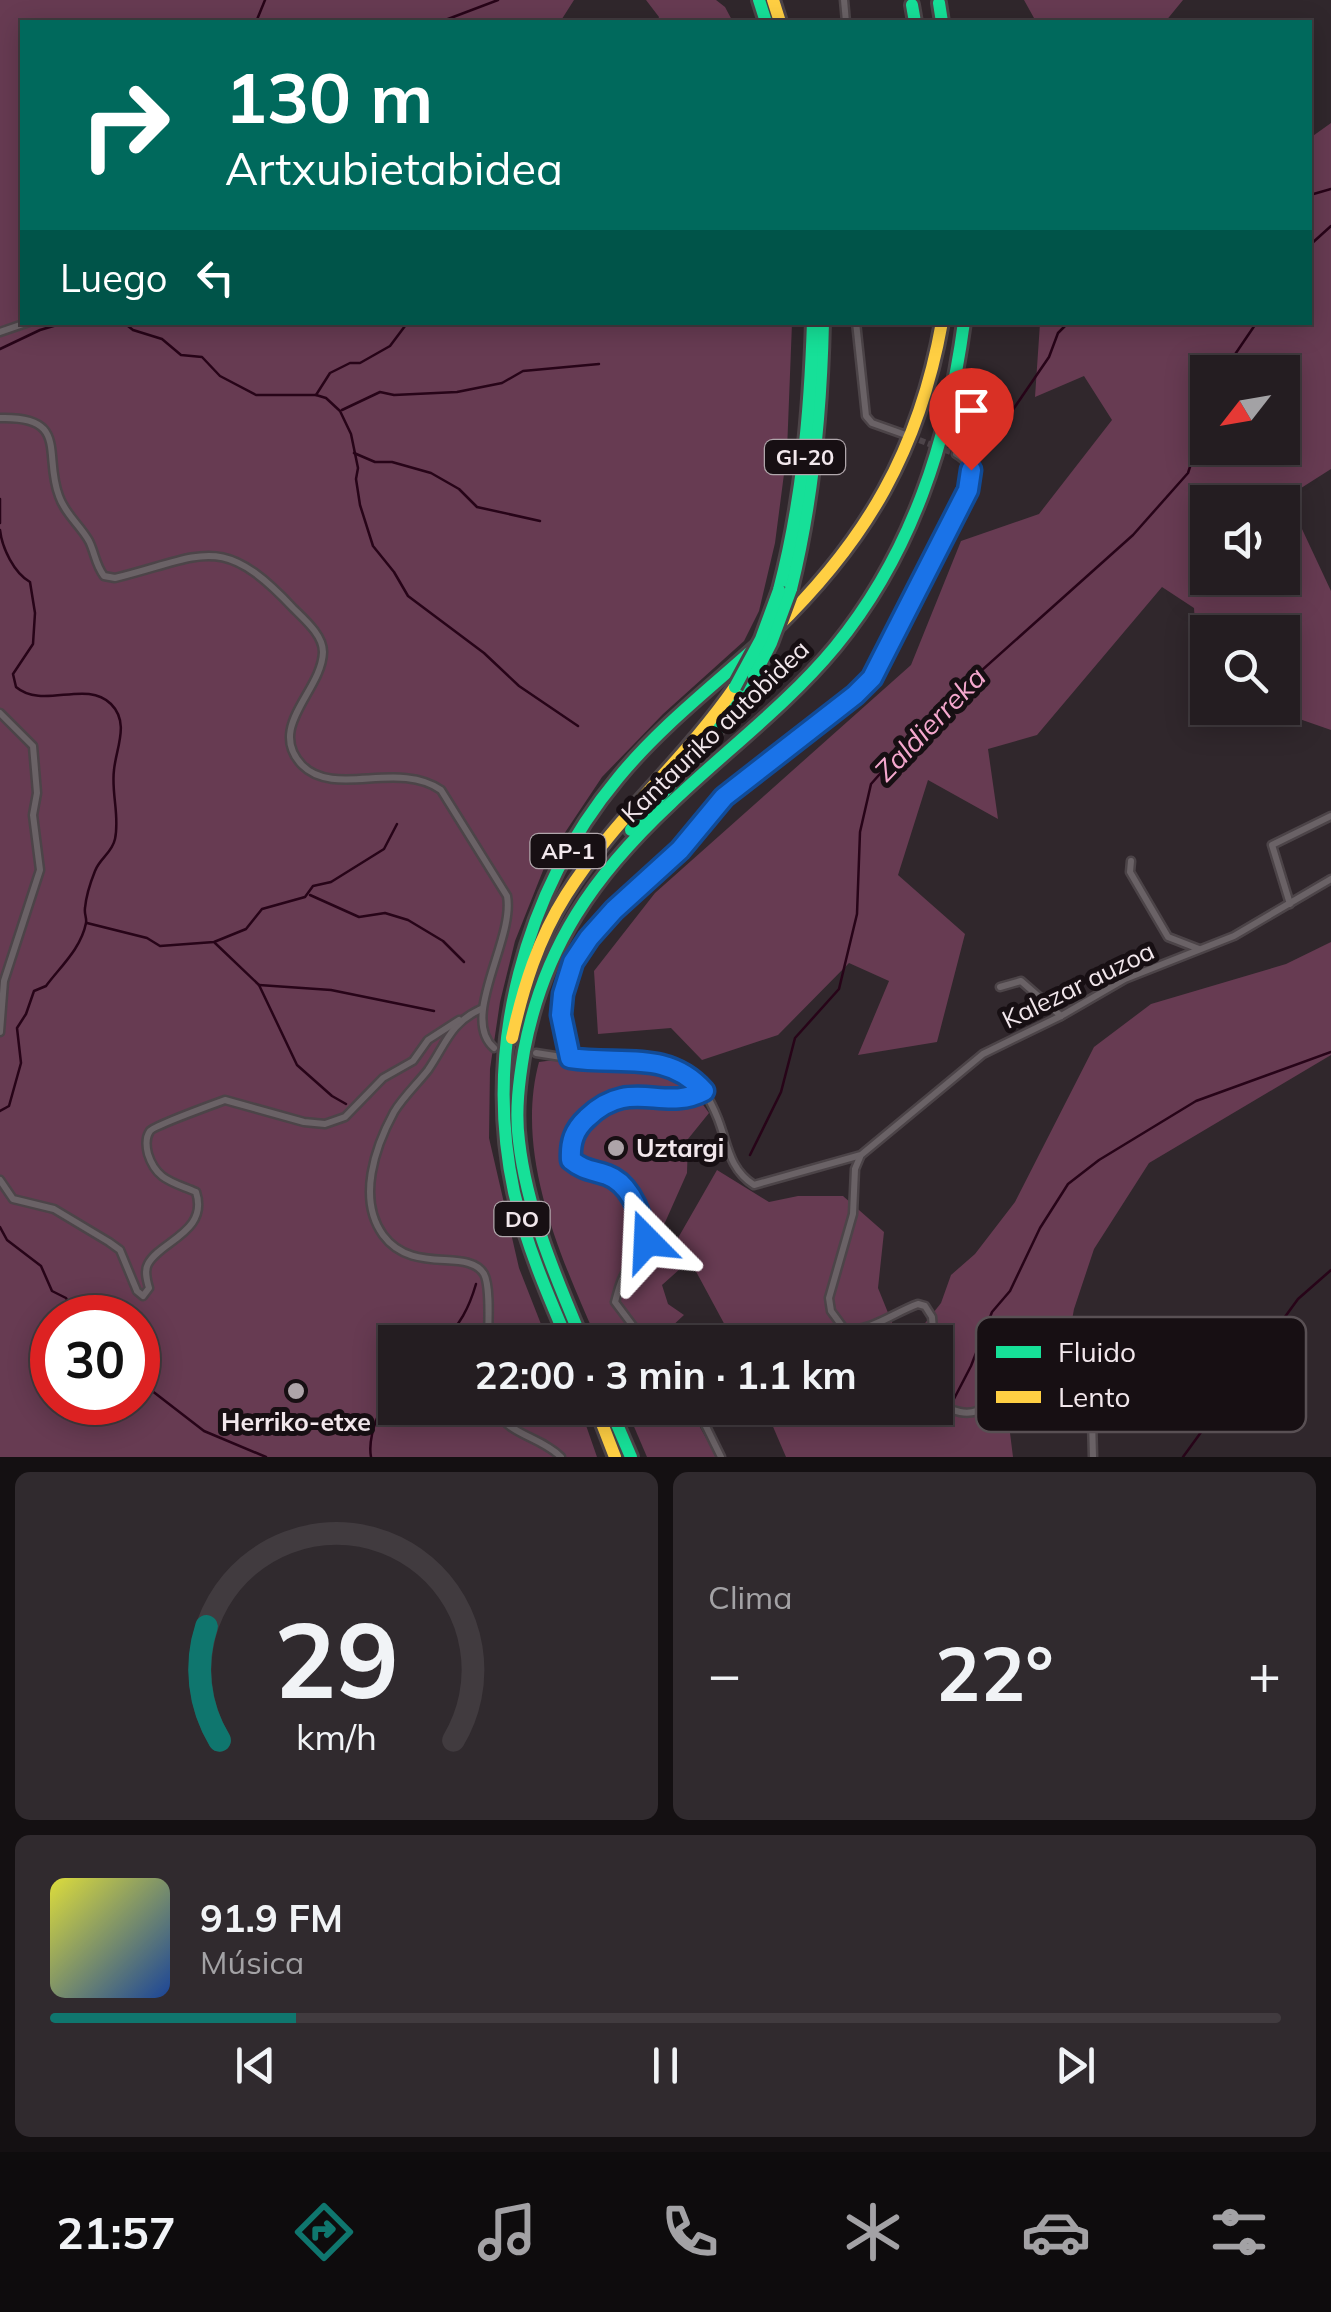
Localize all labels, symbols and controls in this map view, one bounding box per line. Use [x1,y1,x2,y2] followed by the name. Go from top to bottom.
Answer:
[225,53,433,141] text: 130 m
[60,60,190,190] icon: right
[225,140,563,196] text: Artxubietabidea
[188,250,243,305] icon: left
[60,254,168,302] text: Luego
[1190,355,1300,465] north arrow
[1190,355,1300,725] map controls
[929,368,1014,471] pin
[944,383,999,438] icon: arrive
[765,440,845,474] road number: GI-20
[1190,485,1300,595] button: sound
[1190,615,1300,725] button: search
[614,633,815,828] street label: Kantauriko autobidea
[867,659,993,788] water label: Zaldierreka
[530,834,606,868] road number: AP-1
[997,934,1159,1035] street label: Kalezar auzoa
[636,1132,724,1163] place label: Uztargi
[605,1137,627,1159] marker: Uztargi
[595,1189,699,1293] position arrow
[494,1202,550,1236] road number: DO
[30,1295,160,1425] speed limit sign: 30
[976,1317,1306,1432] legend
[1058,1334,1136,1369] text: Fluido
[474,1351,857,1399] text: 22:00 · 3 min · 1.1 km
[1058,1379,1130,1414] text: Lento
[285,1380,307,1402] marker: Herriko-etxe
[221,1406,371,1437] place label: Herriko-etxe
[708,1577,792,1617] text: Clima
[274,1593,399,1724] text: 29
[935,1626,1054,1720] text: 22°
[708,1639,741,1708] text: −
[1248,1639,1281,1708] text: +
[296,1714,377,1759] text: km/h
[200,1894,343,1942] text: 91.9 FM
[200,1942,304,1982] text: Música
[228,2038,283,2093] icon: previous
[638,2038,693,2093] icon: pause
[1048,2038,1103,2093] icon: next
[289,2197,359,2267] icon: directions
[472,2197,542,2267] icon: music
[655,2197,725,2267] icon: phone
[838,2197,908,2267] icon: climate
[1021,2197,1091,2267] icon: car
[1204,2197,1274,2267] icon: filters
[57,2204,176,2260] text: 21:57

